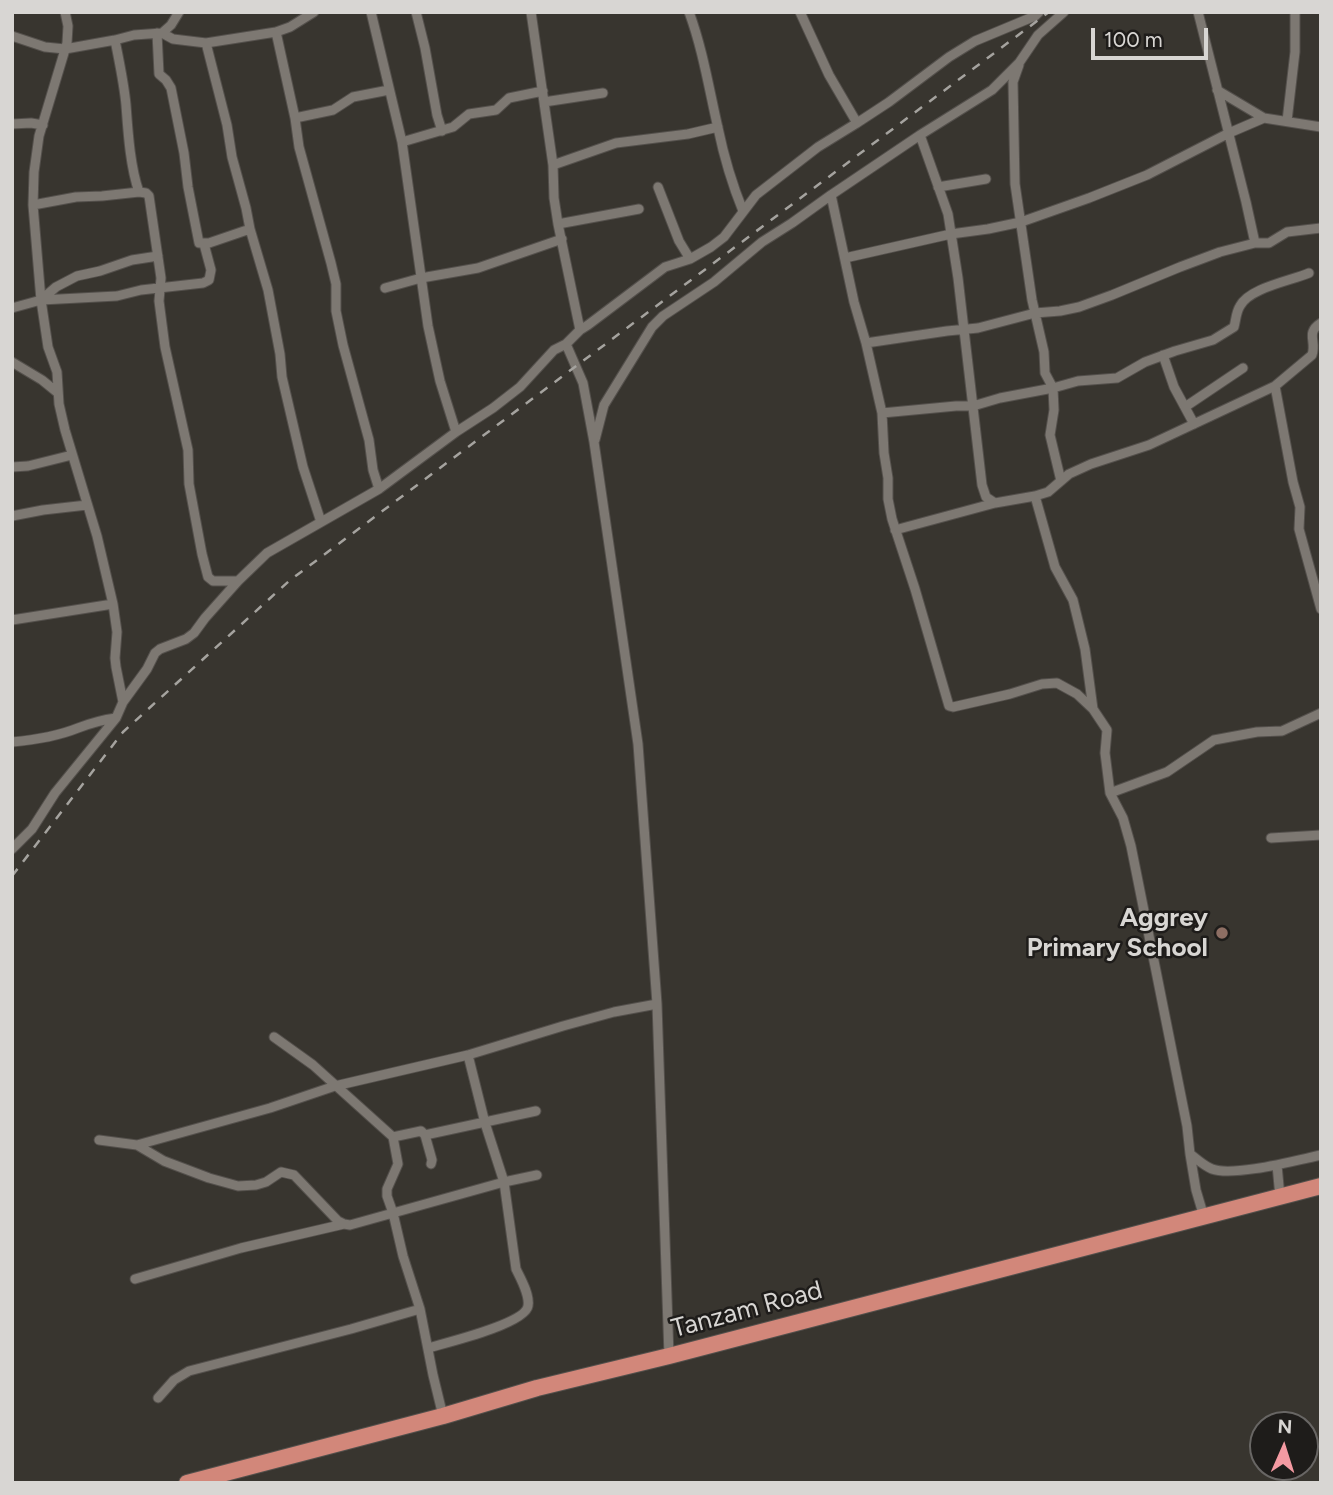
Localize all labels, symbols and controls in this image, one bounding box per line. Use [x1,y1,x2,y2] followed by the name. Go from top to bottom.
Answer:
[1095,14,1212,58] scale bar
[1104,27,1163,52] text: 100 m
[1027,902,1208,964] place label: Aggrey Primary School
[1214,925,1230,941] marker: Aggrey Primary School
[668,1275,826,1345] street label: Tanzam Road
[1249,1411,1319,1481] north arrow
[1277,1415,1293,1438] text: N

